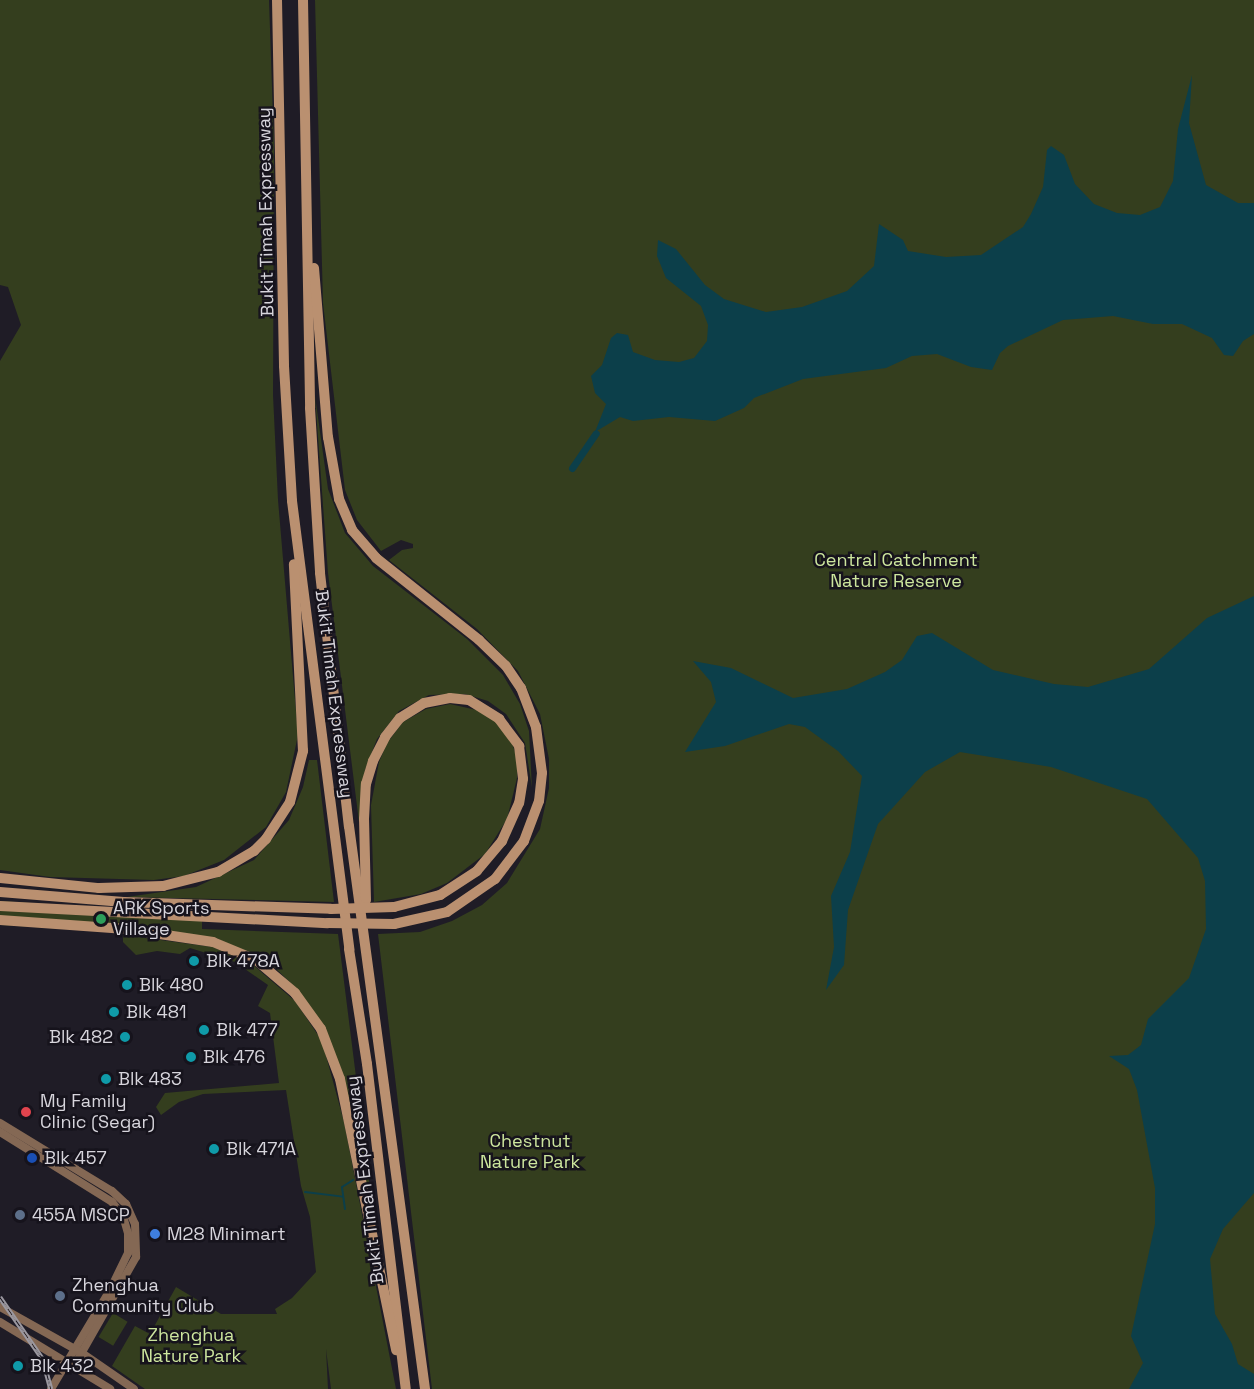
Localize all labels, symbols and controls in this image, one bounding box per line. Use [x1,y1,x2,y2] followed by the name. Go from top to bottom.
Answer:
[253,107,279,317] street label: Bukit Timah Expressway
[814,550,978,592] park label: Central Catchment Nature Reserve
[310,588,358,800] street label: Bukit Timah Expressway
[113,898,210,940] place label: ARK Sports Village
[94,912,108,926] marker: ARK Sports Village
[206,950,280,972] place label: Blk 478A
[187,954,201,968] marker: Blk 478A
[139,974,204,996] place label: Blk 480
[120,978,134,992] marker: Blk 480
[126,1001,187,1023] place label: Blk 481
[107,1005,121,1019] marker: Blk 481
[216,1019,278,1041] place label: Blk 477
[197,1023,211,1037] marker: Blk 477
[49,1026,113,1048] place label: Blk 482
[118,1030,132,1044] marker: Blk 482
[203,1046,265,1068] place label: Blk 476
[184,1050,198,1064] marker: Blk 476
[118,1068,182,1090] place label: Blk 483
[99,1072,113,1086] marker: Blk 483
[341,1074,389,1286] street label: Bukit Timah Expressway
[40,1091,155,1134] place label: My Family Clinic (Segar)
[17,1103,35,1121] marker: My Family Clinic (Segar)
[480,1131,580,1174] park label: Chestnut Nature Park
[226,1138,296,1160] place label: Blk 471A
[207,1142,221,1156] marker: Blk 471A
[44,1147,107,1169] place label: Blk 457
[25,1151,39,1165] marker: Blk 457
[32,1204,130,1226] place label: 455A MSCP
[13,1208,27,1222] marker: 455A MSCP
[167,1223,286,1245] place label: M28 Minimart
[148,1227,162,1241] marker: M28 Minimart
[72,1275,214,1318] place label: Zhenghua Community Club
[53,1289,67,1303] marker: Zhenghua Community Club
[141,1325,241,1368] park label: Zhenghua Nature Park
[30,1355,94,1377] place label: Blk 432
[11,1359,25,1373] marker: Blk 432

